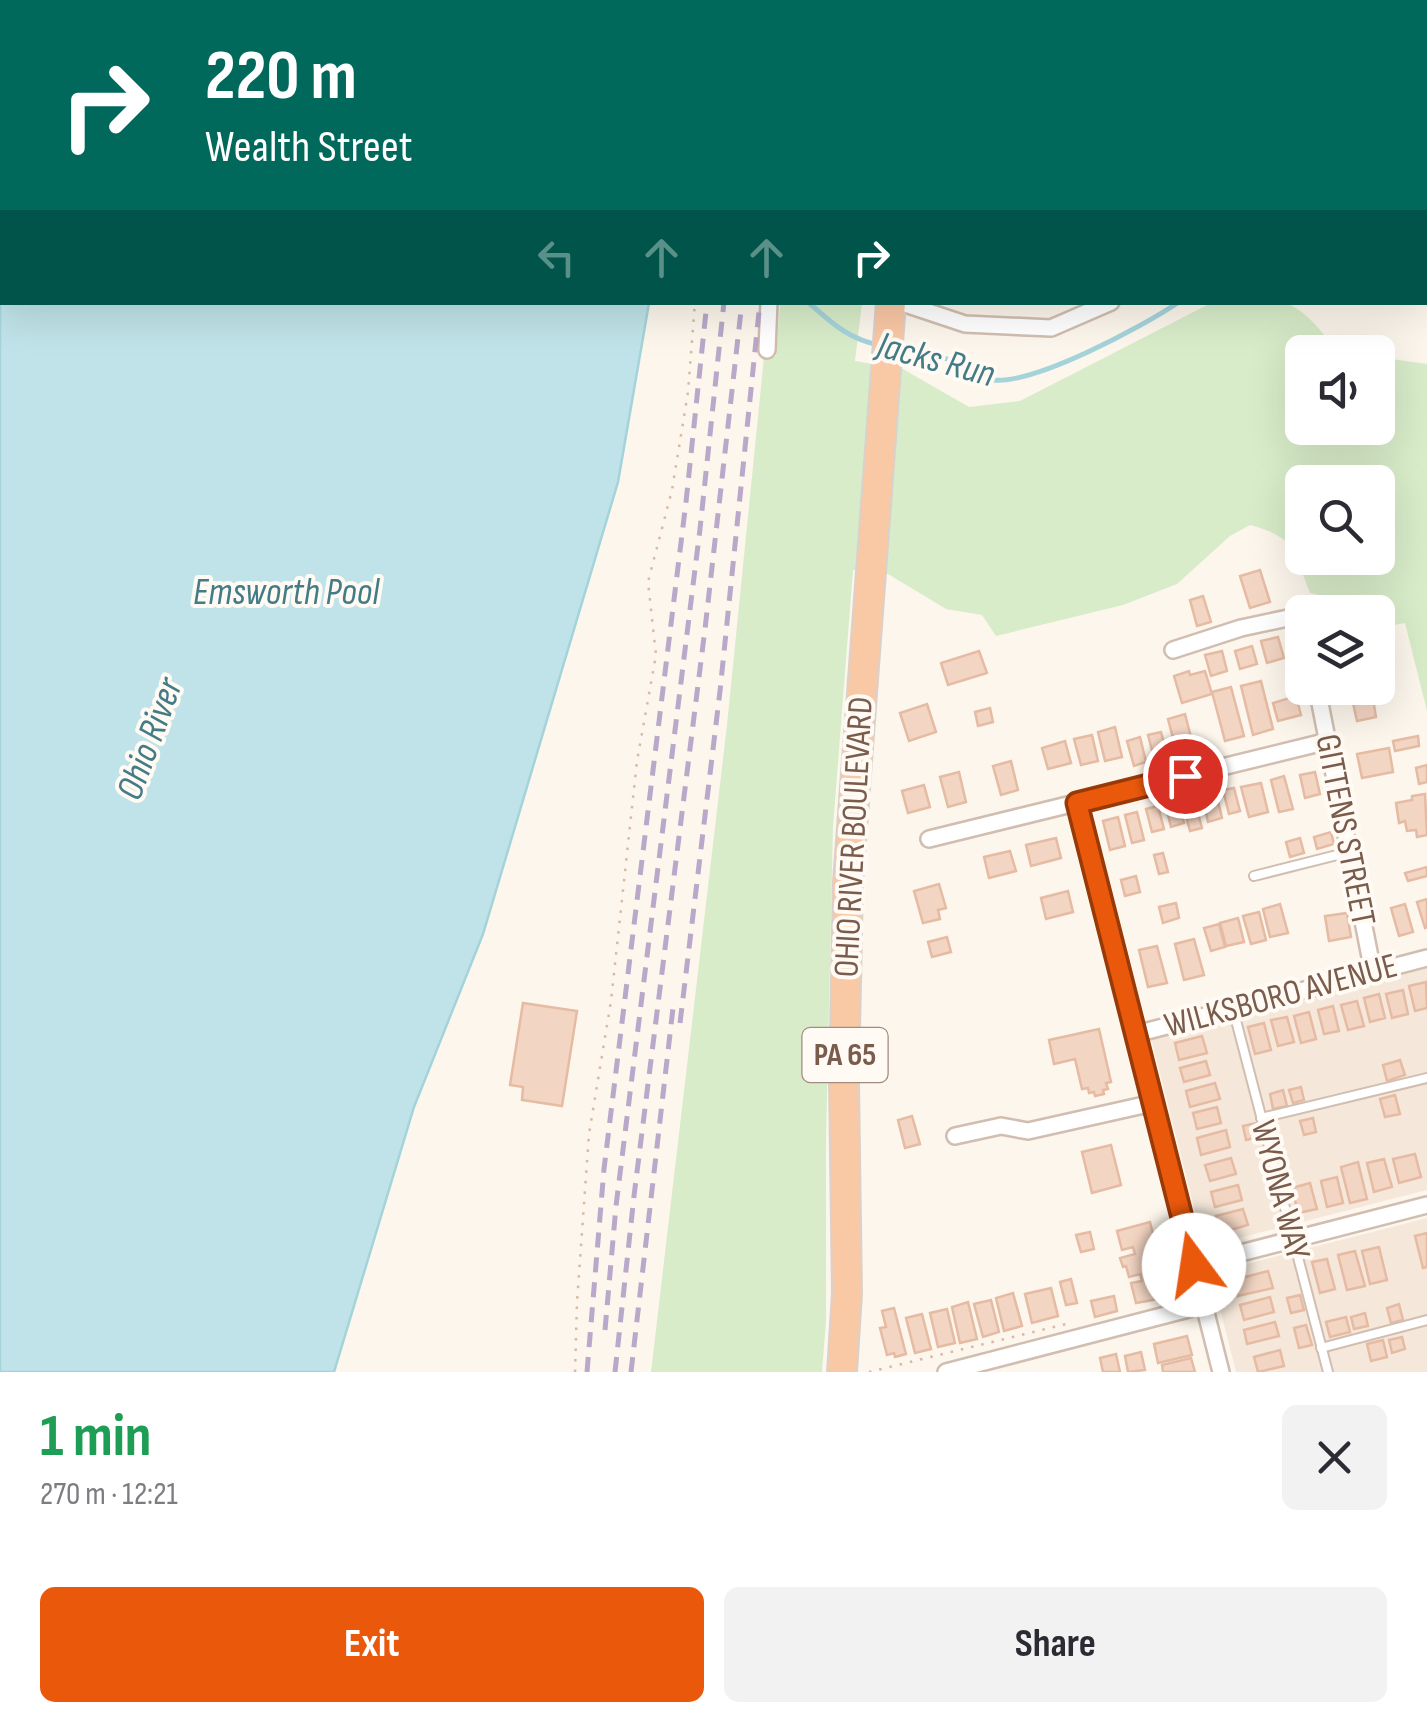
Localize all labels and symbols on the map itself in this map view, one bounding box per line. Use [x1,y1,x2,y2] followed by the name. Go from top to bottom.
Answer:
[870,322,1000,397] water label: Jacks Run
[193,570,380,615] water label: Emsworth Pool
[107,671,193,806] water label: Ohio River
[825,696,883,978] street label: OHIO RIVER BOULEVARD
[1305,731,1385,929] street label: GITTENS STREET
[1143,734,1228,819] pin
[1160,944,1402,1048] street label: WILKSBORO AVENUE
[802,1028,888,1082] road number: PA 65
[1241,1116,1319,1265] street label: WYONA WAY
[1142,1213,1246,1317] position arrow

